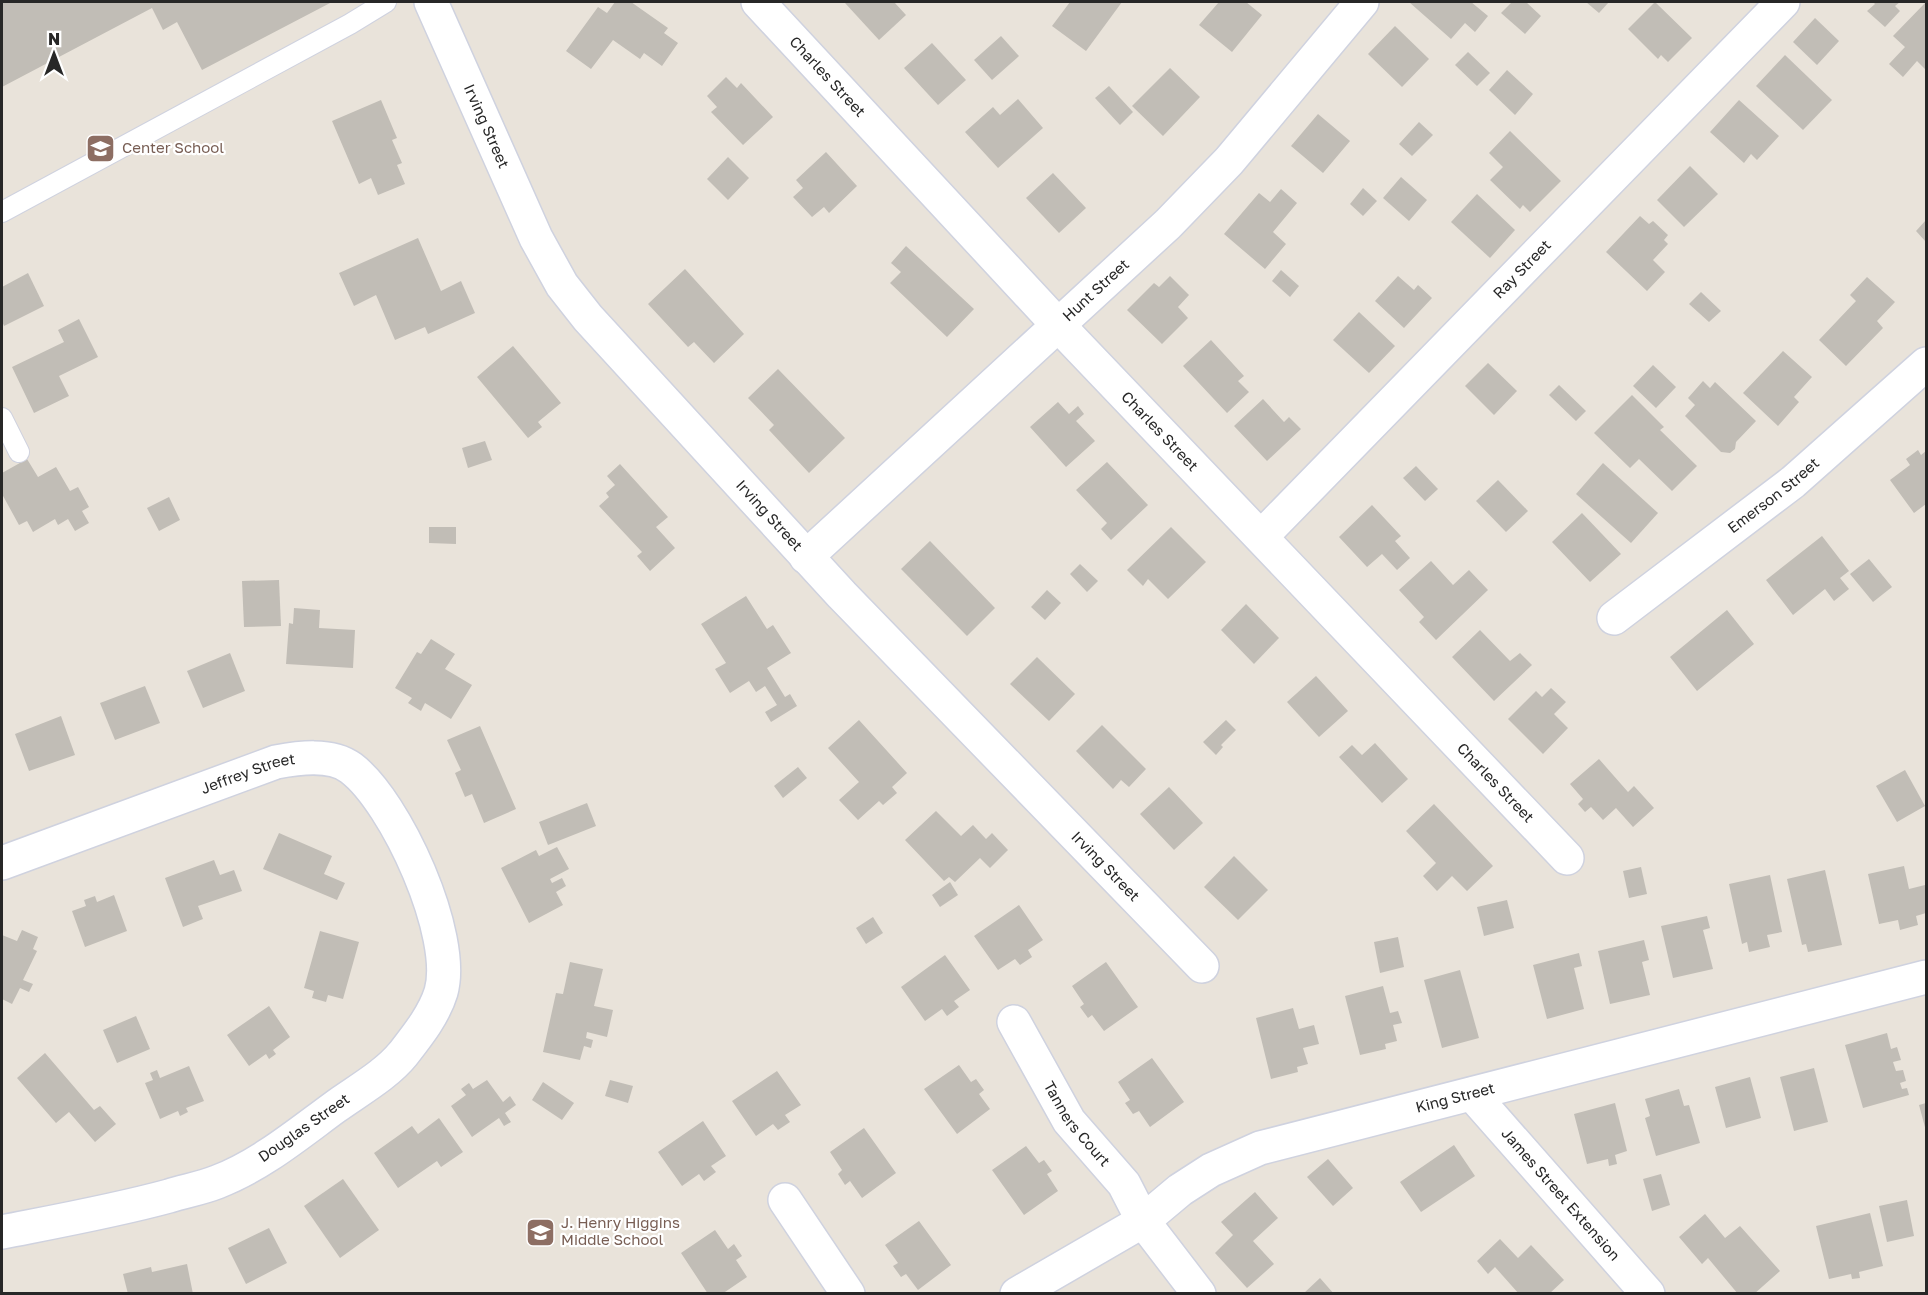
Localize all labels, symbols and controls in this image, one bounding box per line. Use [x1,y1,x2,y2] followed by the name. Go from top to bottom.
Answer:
[24,24,84,84] north arrow
[48,29,60,49] text: N
[786,32,870,120] street label: Charles Street
[461,81,514,171] street label: Irving Street
[85,132,117,164] school or university icon: Center School
[122,138,224,156] place label: Center School
[1489,236,1554,302] street label: Ray Street
[1058,255,1132,325] street label: Hunt Street
[1118,387,1203,474] street label: Charles Street
[1724,453,1822,536] street label: Emerson Street
[733,476,807,554] street label: Irving Street
[1454,739,1538,826] street label: Charles Street
[198,749,296,797] street label: Jeffrey Street
[1068,827,1144,904] street label: Irving Street
[1041,1078,1114,1170] street label: Tanners Court
[1413,1078,1496,1116] street label: King Street
[254,1089,352,1165] street label: Douglas Street
[1498,1124,1624,1264] street label: James Street Extension
[561,1213,680,1248] place label: J. Henry Higgins Middle School
[524,1216,556,1248] school or university icon: J. Henry Higgins Middle School

